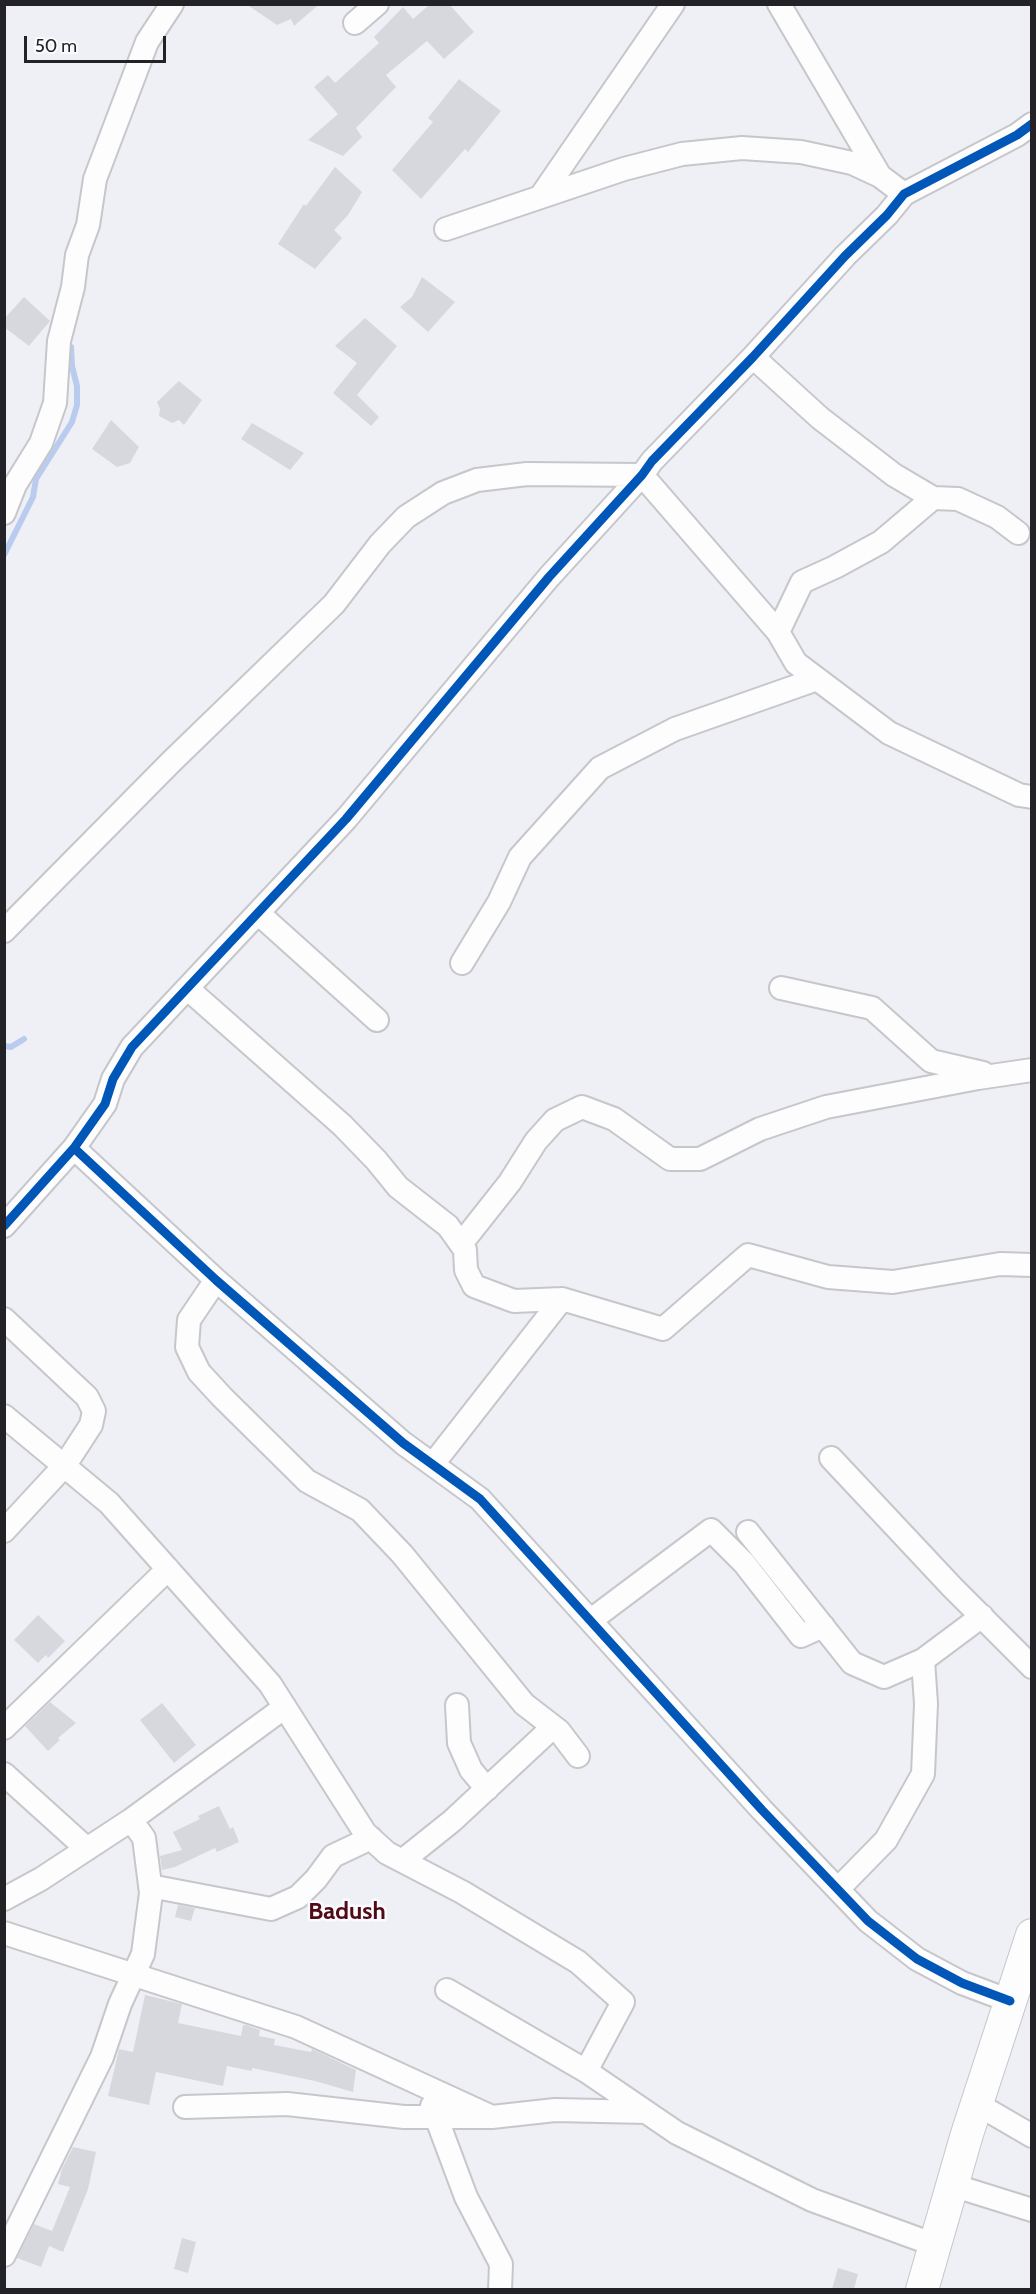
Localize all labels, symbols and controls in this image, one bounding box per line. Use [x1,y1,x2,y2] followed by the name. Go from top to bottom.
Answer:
[27,24,170,62] scale bar
[35,35,77,57] text: 50 m
[308,1898,386,1926] district label: Badush

